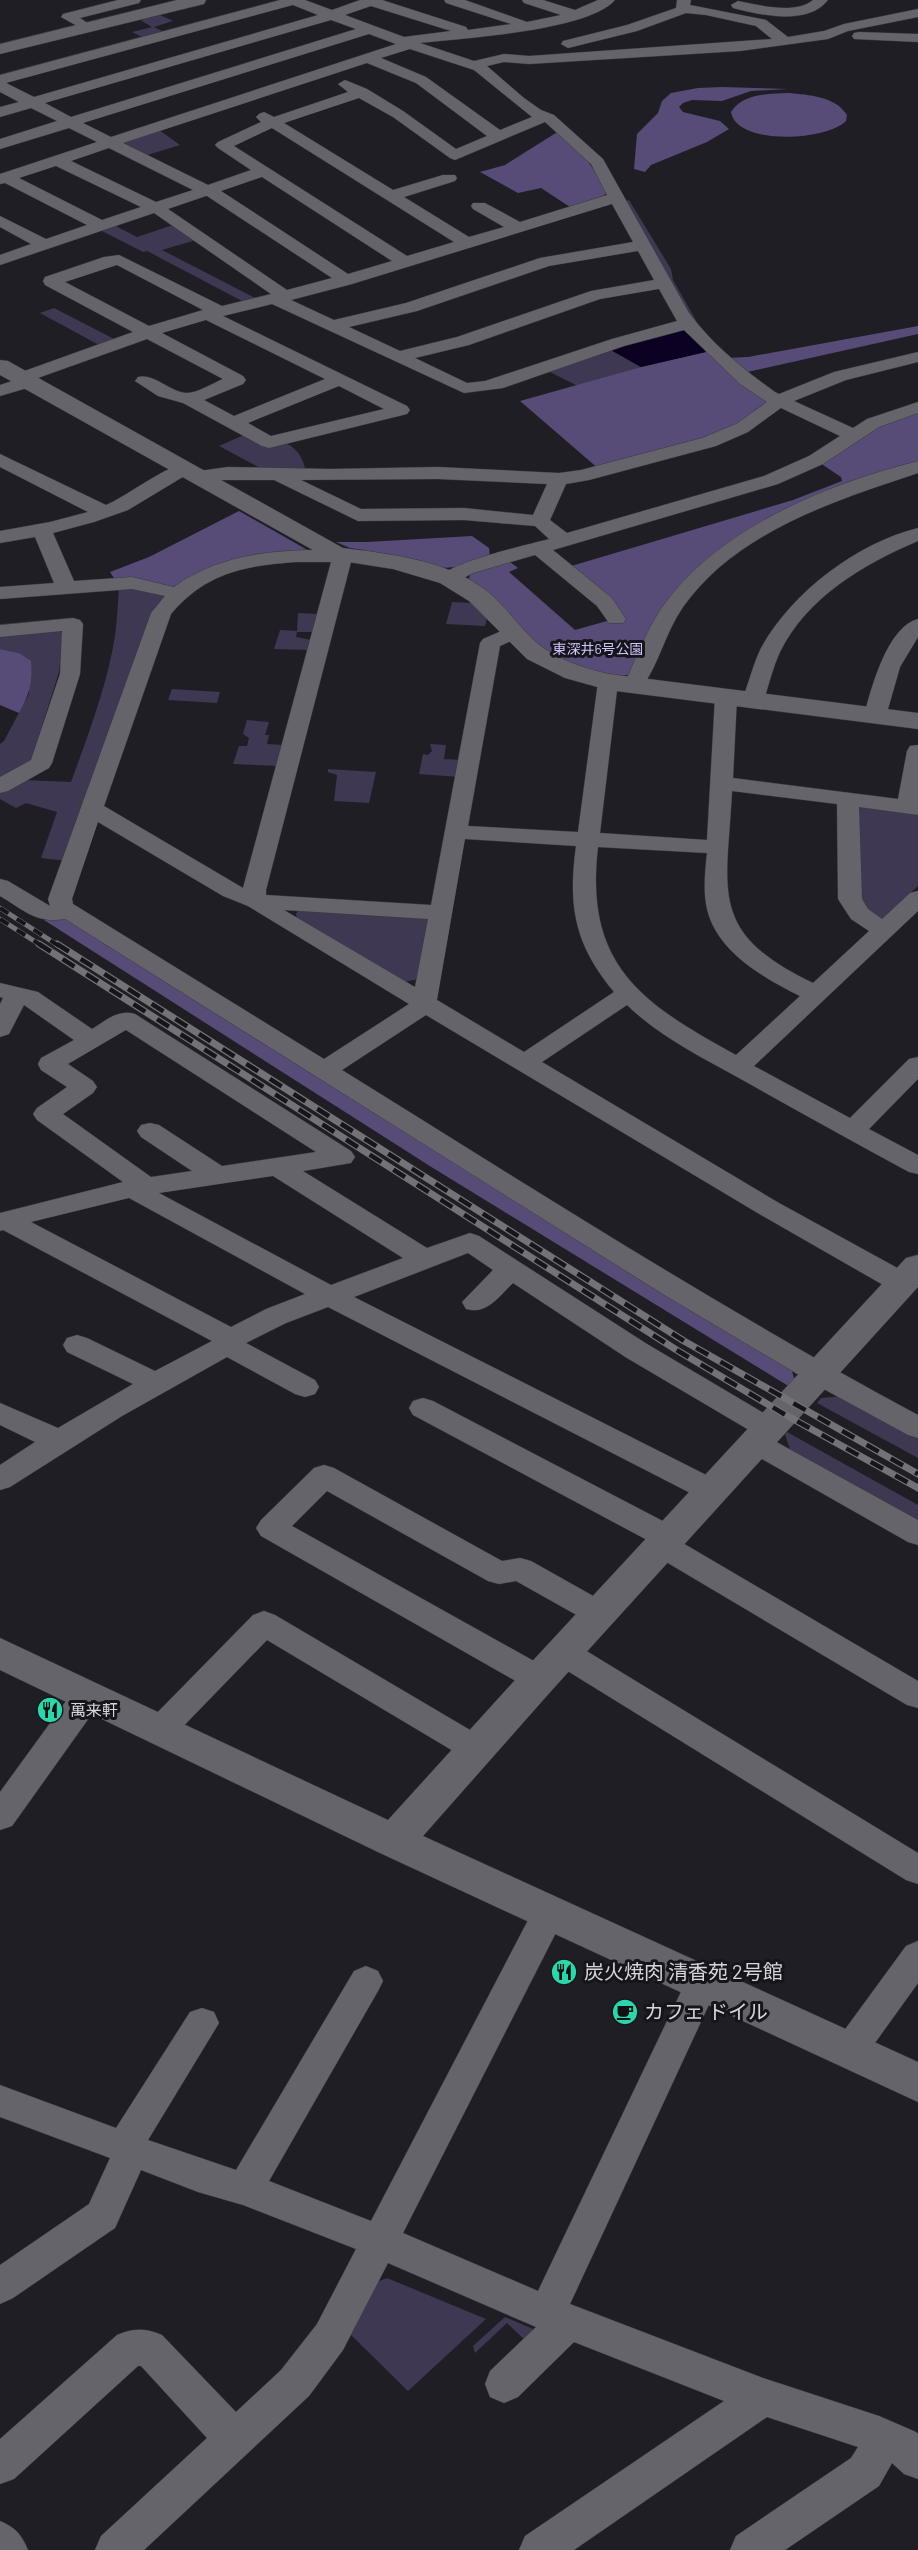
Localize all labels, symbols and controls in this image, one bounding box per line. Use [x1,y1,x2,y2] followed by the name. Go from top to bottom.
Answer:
[552,640,644,657] park label: 東深井6号公園
[35,1695,65,1725] restaurant icon: 萬来軒
[70,1700,118,1719] place label: 萬来軒
[549,1957,579,1987] restaurant icon: 炭火焼肉 清香苑 2号館
[584,1959,783,1983] place label: 炭火焼肉 清香苑 2号館
[610,1997,640,2027] cafe icon: カフェ ドイル
[644,1999,768,2023] place label: カフェ ドイル

